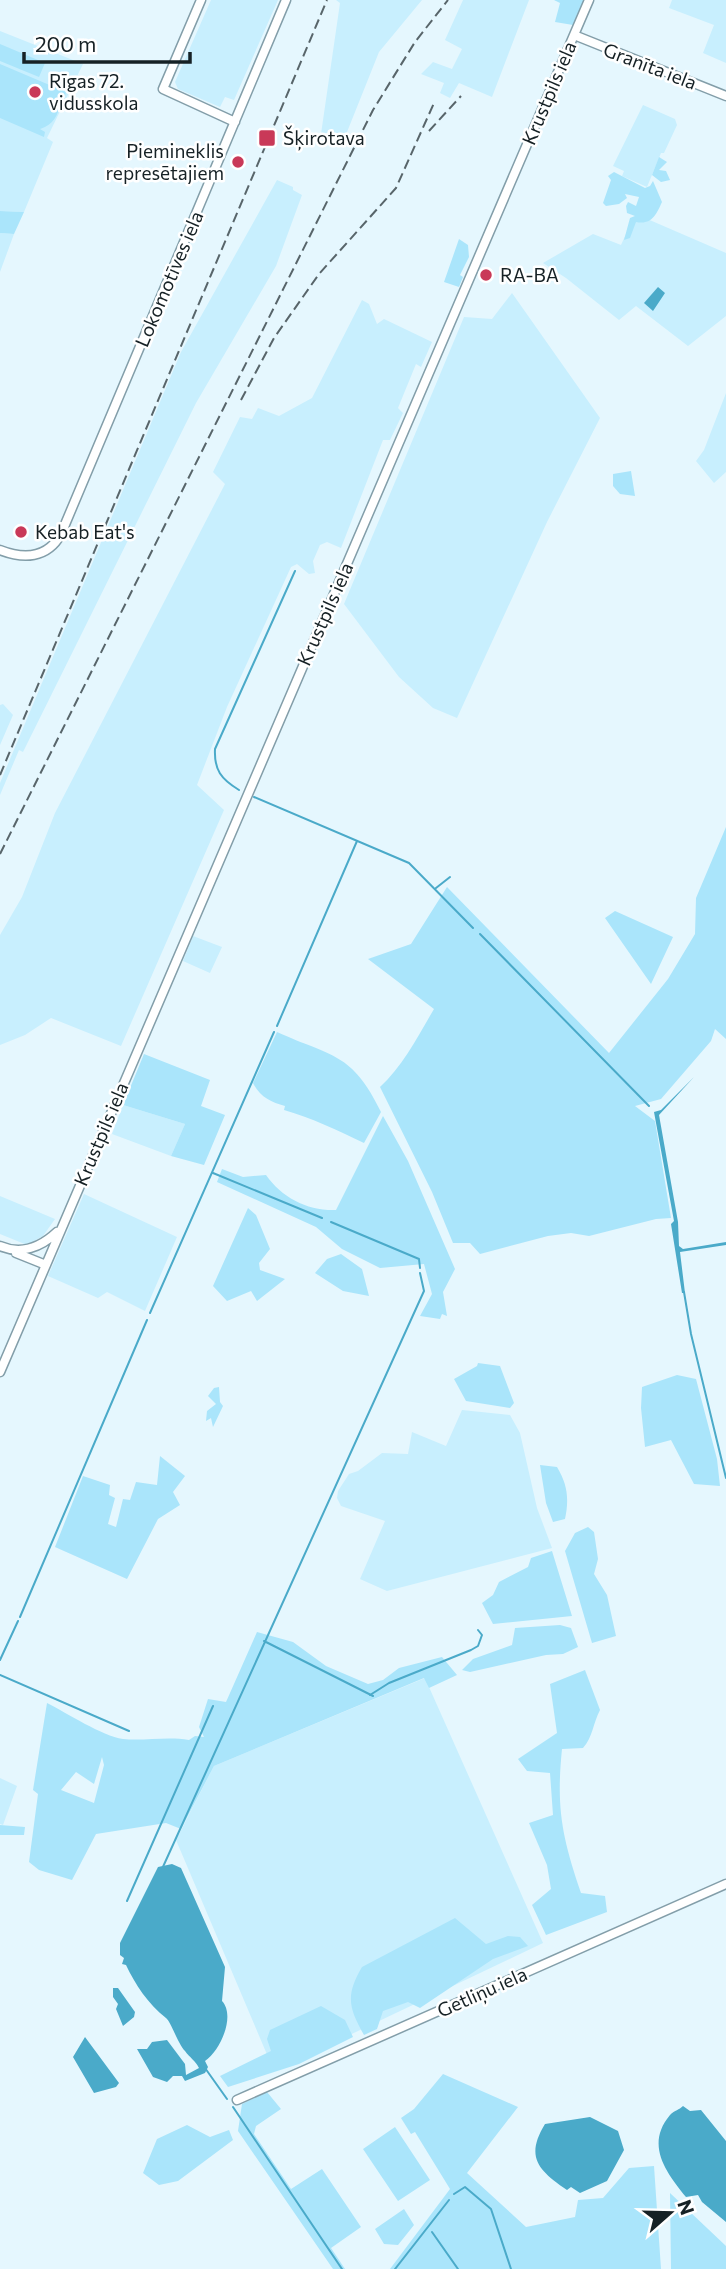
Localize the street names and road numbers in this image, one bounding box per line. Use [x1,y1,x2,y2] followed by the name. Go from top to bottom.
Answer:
[600,37,700,94] street label: Granīta iela
[516,38,581,148] street label: Krustpils iela
[130,207,208,350] street label: Lokomotīves iela
[292,559,357,669] street label: Krustpils iela
[68,1079,133,1189] street label: Krustpils iela
[433,1961,531,2023] street label: Getliņu iela

